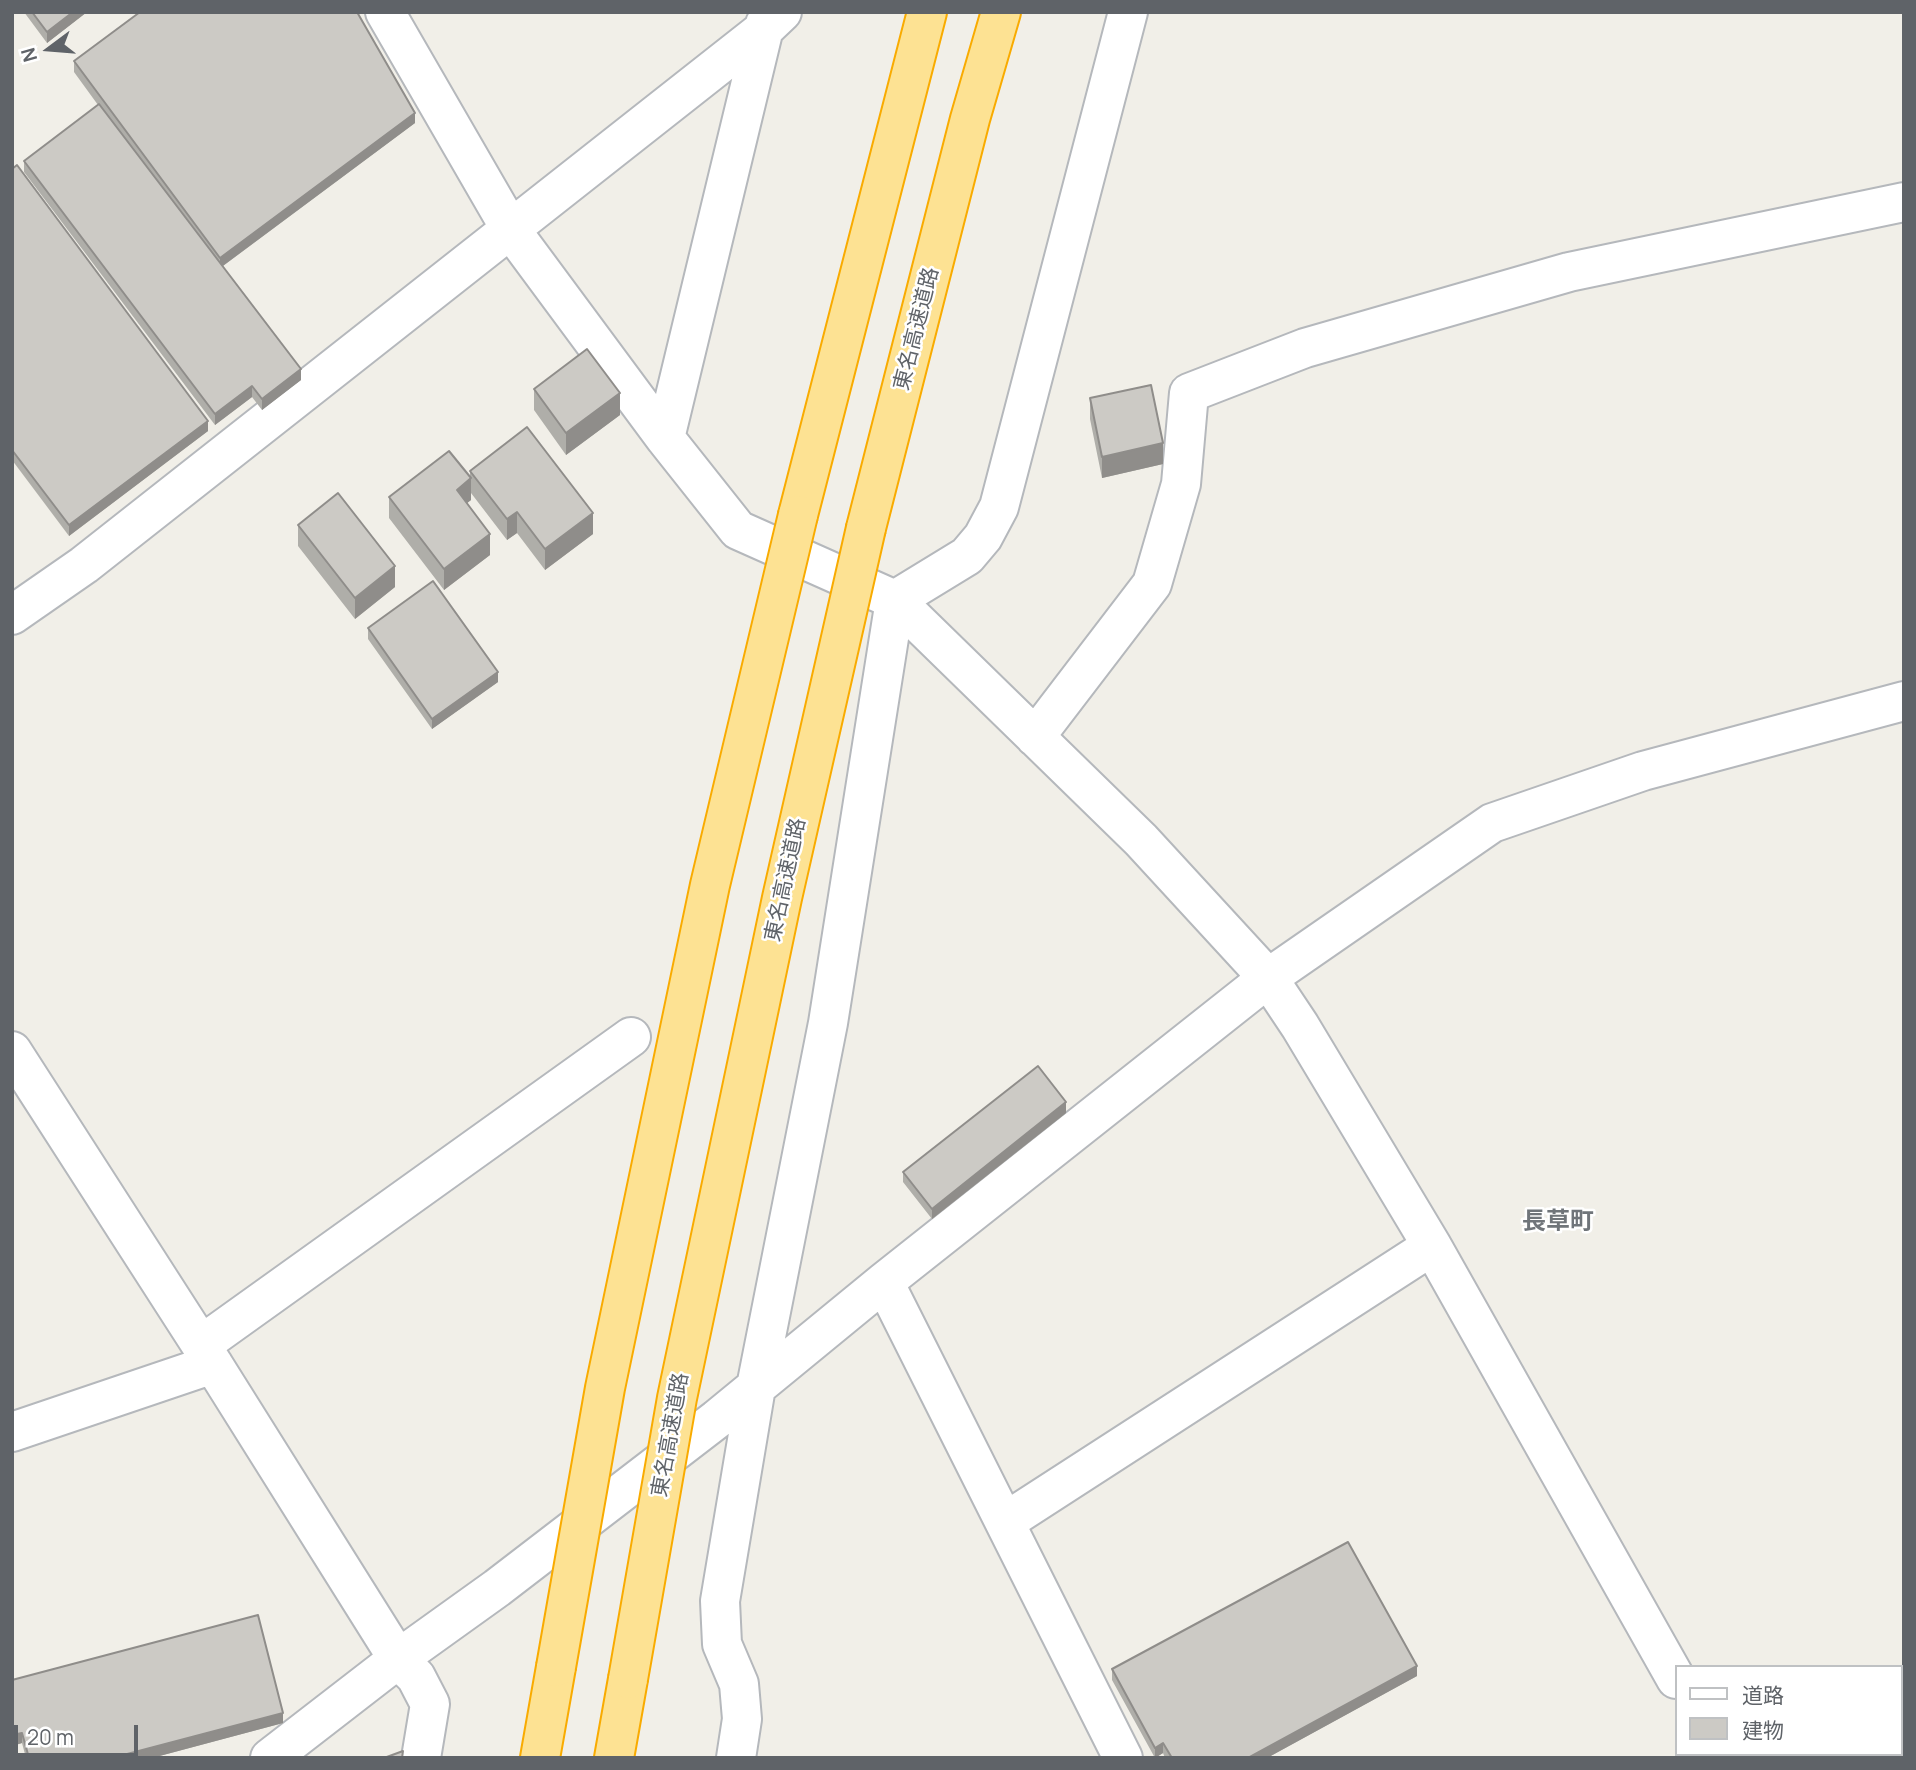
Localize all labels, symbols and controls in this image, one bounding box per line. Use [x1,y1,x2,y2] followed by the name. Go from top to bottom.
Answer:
[14,14,84,84] north arrow
[14,45,43,65] text: N
[890,265,944,393] street label: 東名高速道路
[761,816,811,944] street label: 東名高速道路
[1522,1208,1594,1236] district label: 長草町
[648,1371,694,1499] street label: 東名高速道路
[1674,1665,1902,1756] legend
[1742,1681,1784,1709] text: 道路
[18,1710,142,1754] scale bar
[1742,1716,1784,1744] text: 建物
[27,1723,74,1751] text: 20 m

